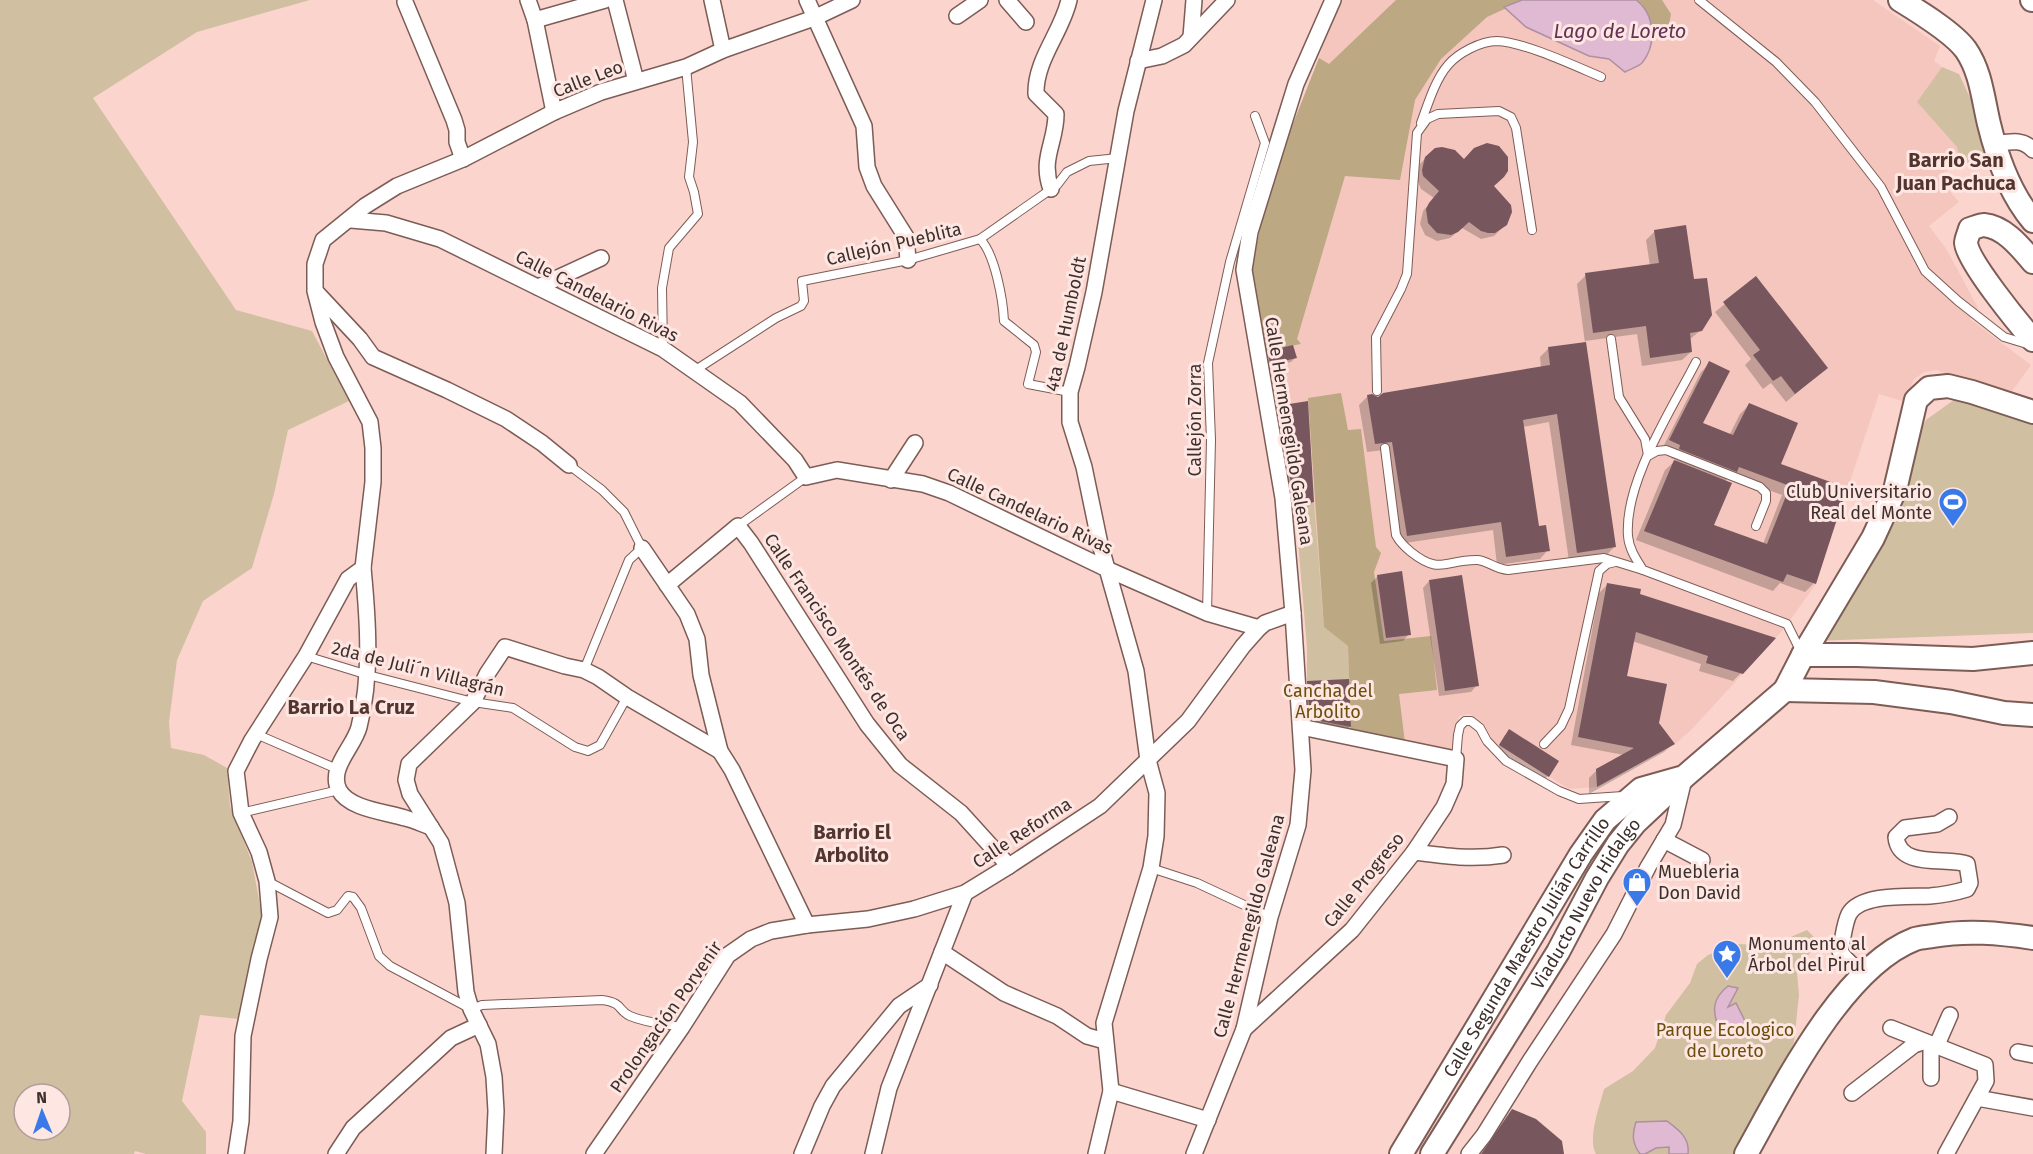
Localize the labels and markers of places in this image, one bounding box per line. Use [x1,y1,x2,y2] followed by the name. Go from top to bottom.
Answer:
[1786,481,1932,524] place label: Club Universitario Real del Monte
[1937,486,1969,528] sports icon: Club Universitario Real del Monte
[1658,861,1741,904] place label: Muebleria Don David
[1621,866,1653,908] shop icon: Muebleria Don David
[1748,933,1866,976] place label: Monumento al Árbol del Pirul
[1711,938,1743,980] place icon: Monumento al Árbol del Pirul

